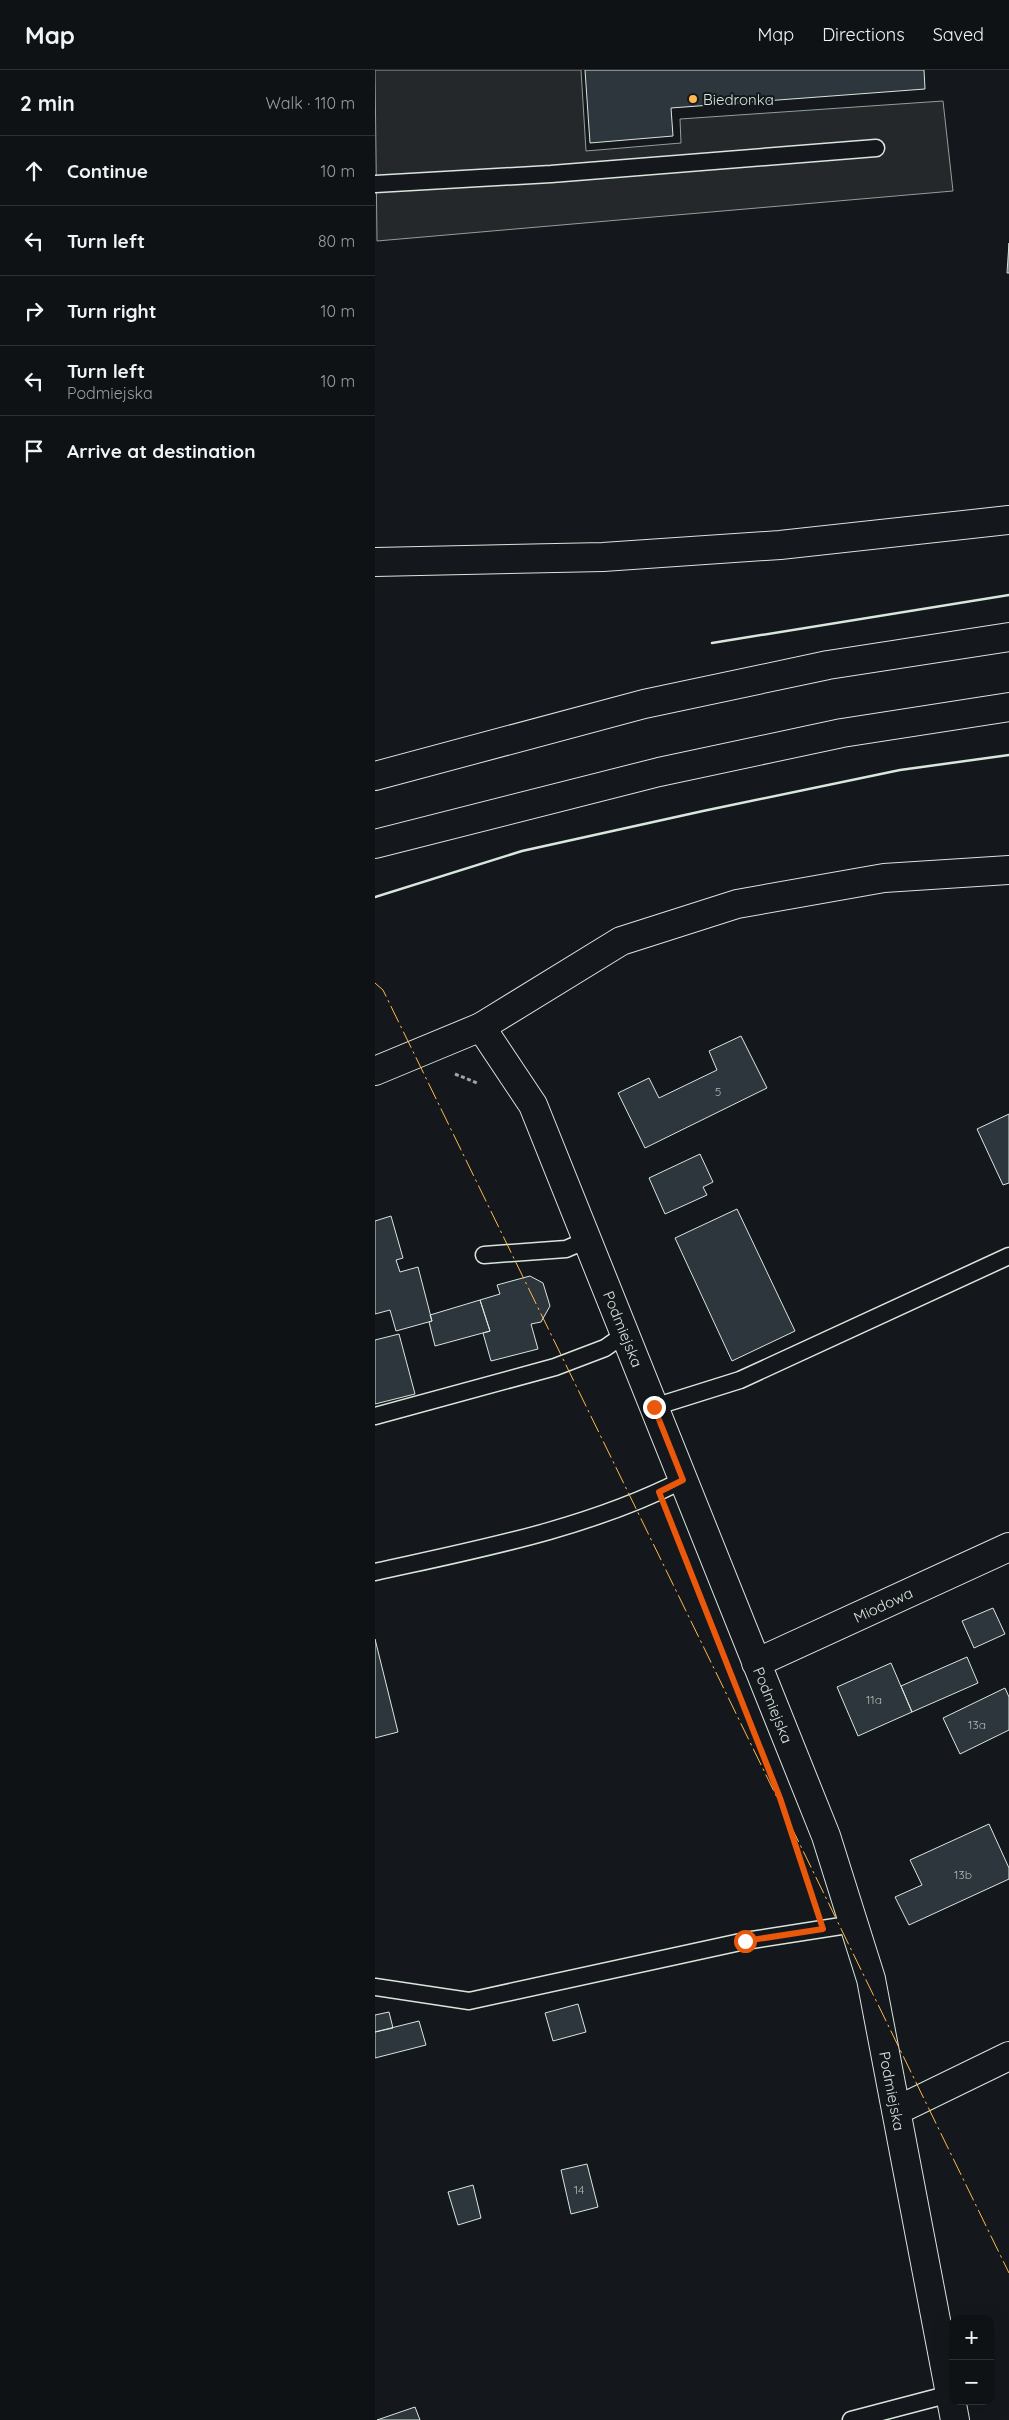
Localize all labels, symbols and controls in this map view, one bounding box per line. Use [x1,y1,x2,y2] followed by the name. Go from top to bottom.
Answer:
[25,20,75,50] text: Map
[757,23,794,46] text: Map
[822,23,905,46] text: Directions
[933,23,984,46] text: Saved
[20,90,75,116] text: 2 min
[703,90,774,109] place label: Biedronka
[266,93,355,113] text: Walk · 110 m
[687,93,699,105] marker: Biedronka
[20,157,48,185] icon: ahead
[67,159,148,183] text: Continue
[321,161,355,181] text: 10 m
[20,227,48,255] icon: left
[67,229,145,253] text: Turn left
[318,231,355,251] text: 80 m
[20,297,48,325] icon: right
[67,299,156,323] text: Turn right
[321,301,355,321] text: 10 m
[67,359,145,383] text: Turn left
[20,367,48,395] icon: left
[321,371,355,391] text: 10 m
[67,383,153,403] text: Podmiejska
[20,437,48,465] icon: arrive
[67,439,256,463] text: Arrive at destination
[715,1084,721,1099] house number: 5
[599,1288,647,1370] street label: Podmiejska
[643,1396,666,1419] route end
[850,1583,916,1627] street label: Miodowa
[749,1664,797,1746] street label: Podmiejska
[866,1692,882,1707] house number: 11a
[968,1717,986,1732] house number: 13a
[954,1867,972,1882] house number: 13b
[734,1930,757,1953] route start
[875,2050,909,2132] street label: Podmiejska
[574,2182,584,2197] house number: 14
[949,2315,994,2405] map controls
[949,2315,994,2360] button: +
[949,2360,994,2405] button: −

